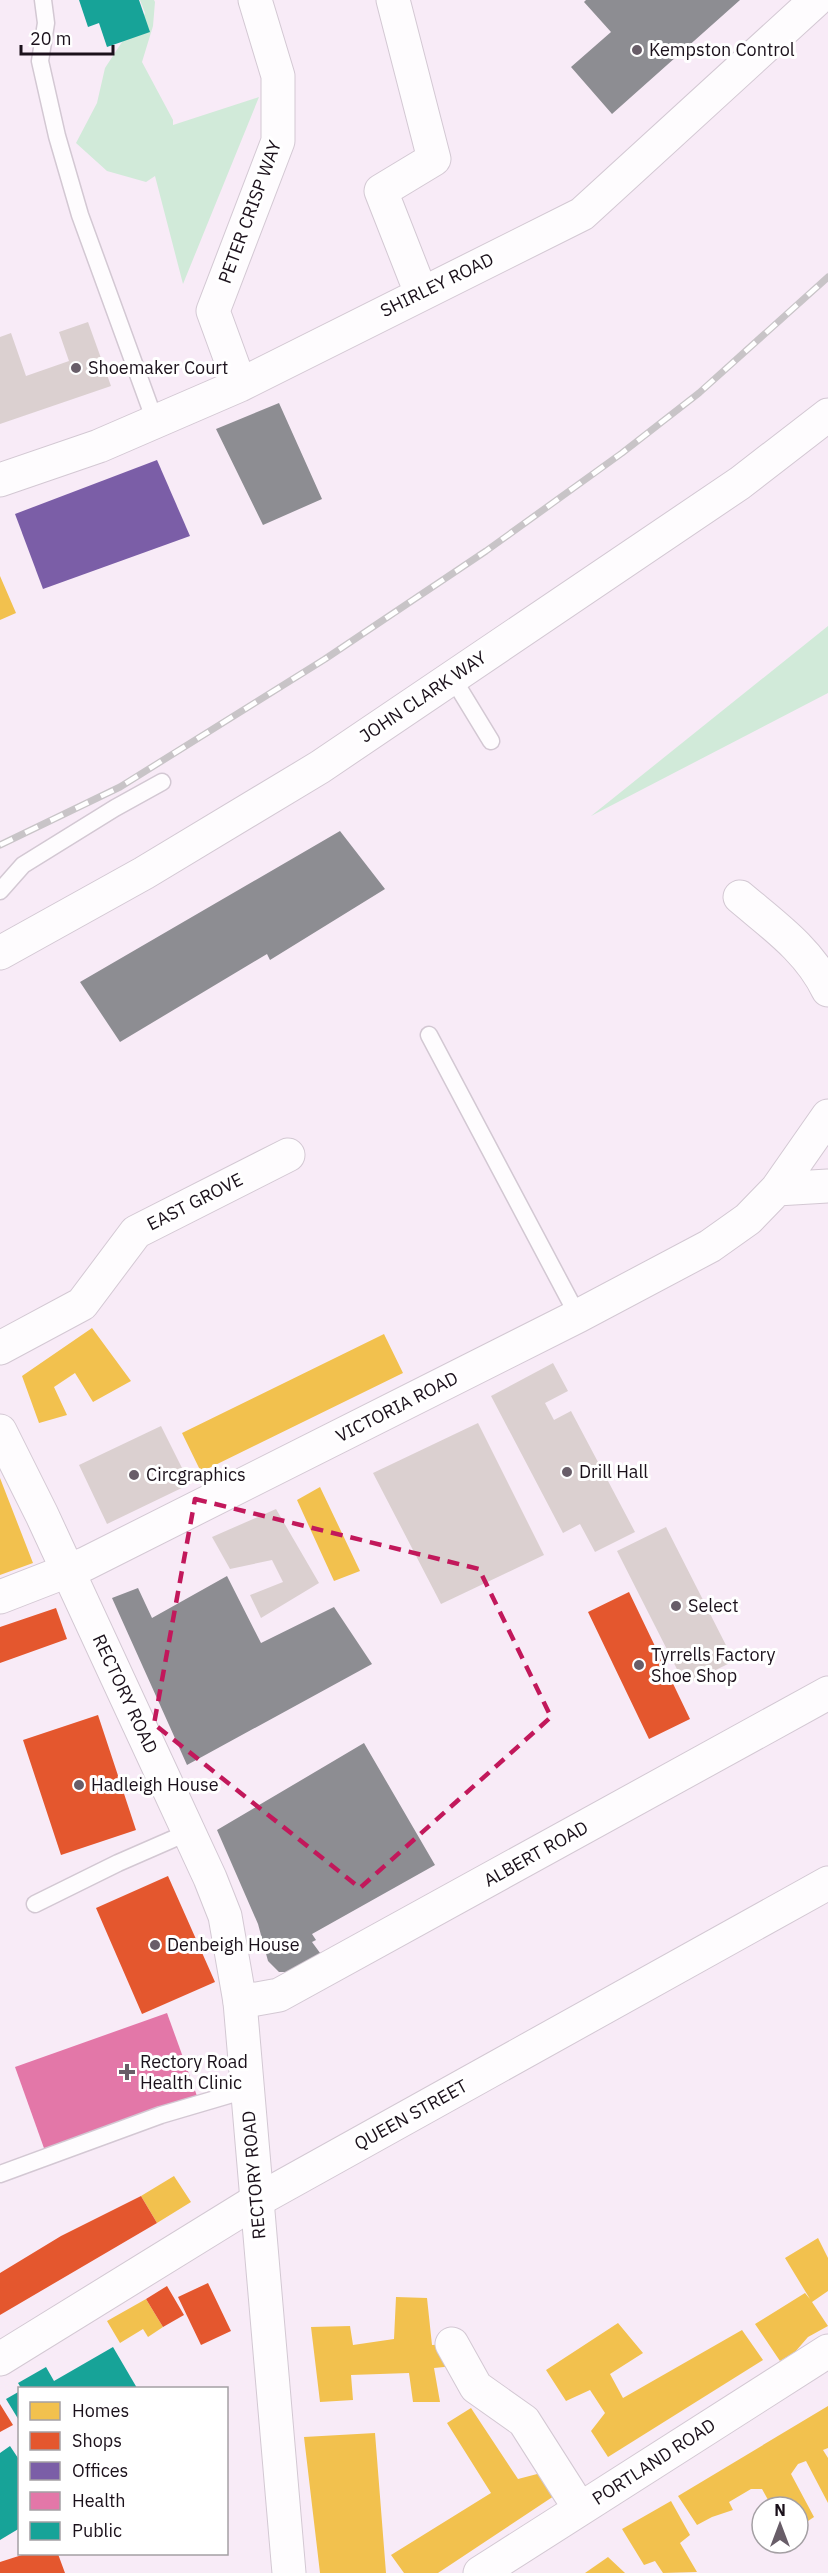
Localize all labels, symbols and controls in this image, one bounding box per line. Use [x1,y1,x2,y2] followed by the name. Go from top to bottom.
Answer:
[21,18,112,56] scale bar
[30,27,72,50] text: 20 m
[649,38,795,61] place label: Kempston Control
[630,43,644,57] marker: Kempston Control
[213,137,286,287] street label: PETER CRISP WAY
[376,247,497,322] street label: SHIRLEY ROAD
[88,356,228,379] place label: Shoemaker Court
[69,361,83,375] marker: Shoemaker Court
[355,645,491,748] street label: JOHN CLARK WAY
[143,1168,247,1236] street label: EAST GROVE
[332,1366,462,1447] street label: VICTORIA ROAD
[579,1460,648,1483] place label: Drill Hall
[146,1463,246,1486] place label: Circgraphics
[560,1465,574,1479] marker: Drill Hall
[127,1468,141,1482] marker: Circgraphics
[688,1594,739,1617] place label: Select
[669,1599,683,1613] marker: Select
[88,1630,163,1757] street label: RECTORY ROAD
[651,1643,775,1687] place label: Tyrrells Factory Shoe Shop
[632,1658,646,1672] marker: Tyrrells Factory Shoe Shop
[91,1773,219,1796] place label: Hadleigh House
[72,1778,86,1792] marker: Hadleigh House
[480,1815,592,1892] street label: ALBERT ROAD
[167,1933,300,1956] place label: Denbeigh House
[148,1938,162,1952] marker: Denbeigh House
[140,2050,248,2094] place label: Rectory Road Health Clinic
[118,2063,136,2081] marker: Rectory Road Health Clinic
[350,2074,472,2155] street label: QUEEN STREET
[236,2110,271,2240] street label: RECTORY ROAD
[18,2387,228,2555] legend
[72,2399,129,2422] text: Homes
[588,2413,720,2510] street label: PORTLAND ROAD
[72,2429,122,2452] text: Shops
[72,2459,128,2482] text: Offices
[72,2489,126,2512] text: Health
[750,2495,810,2555] north arrow
[774,2500,786,2520] text: N
[72,2519,122,2542] text: Public

